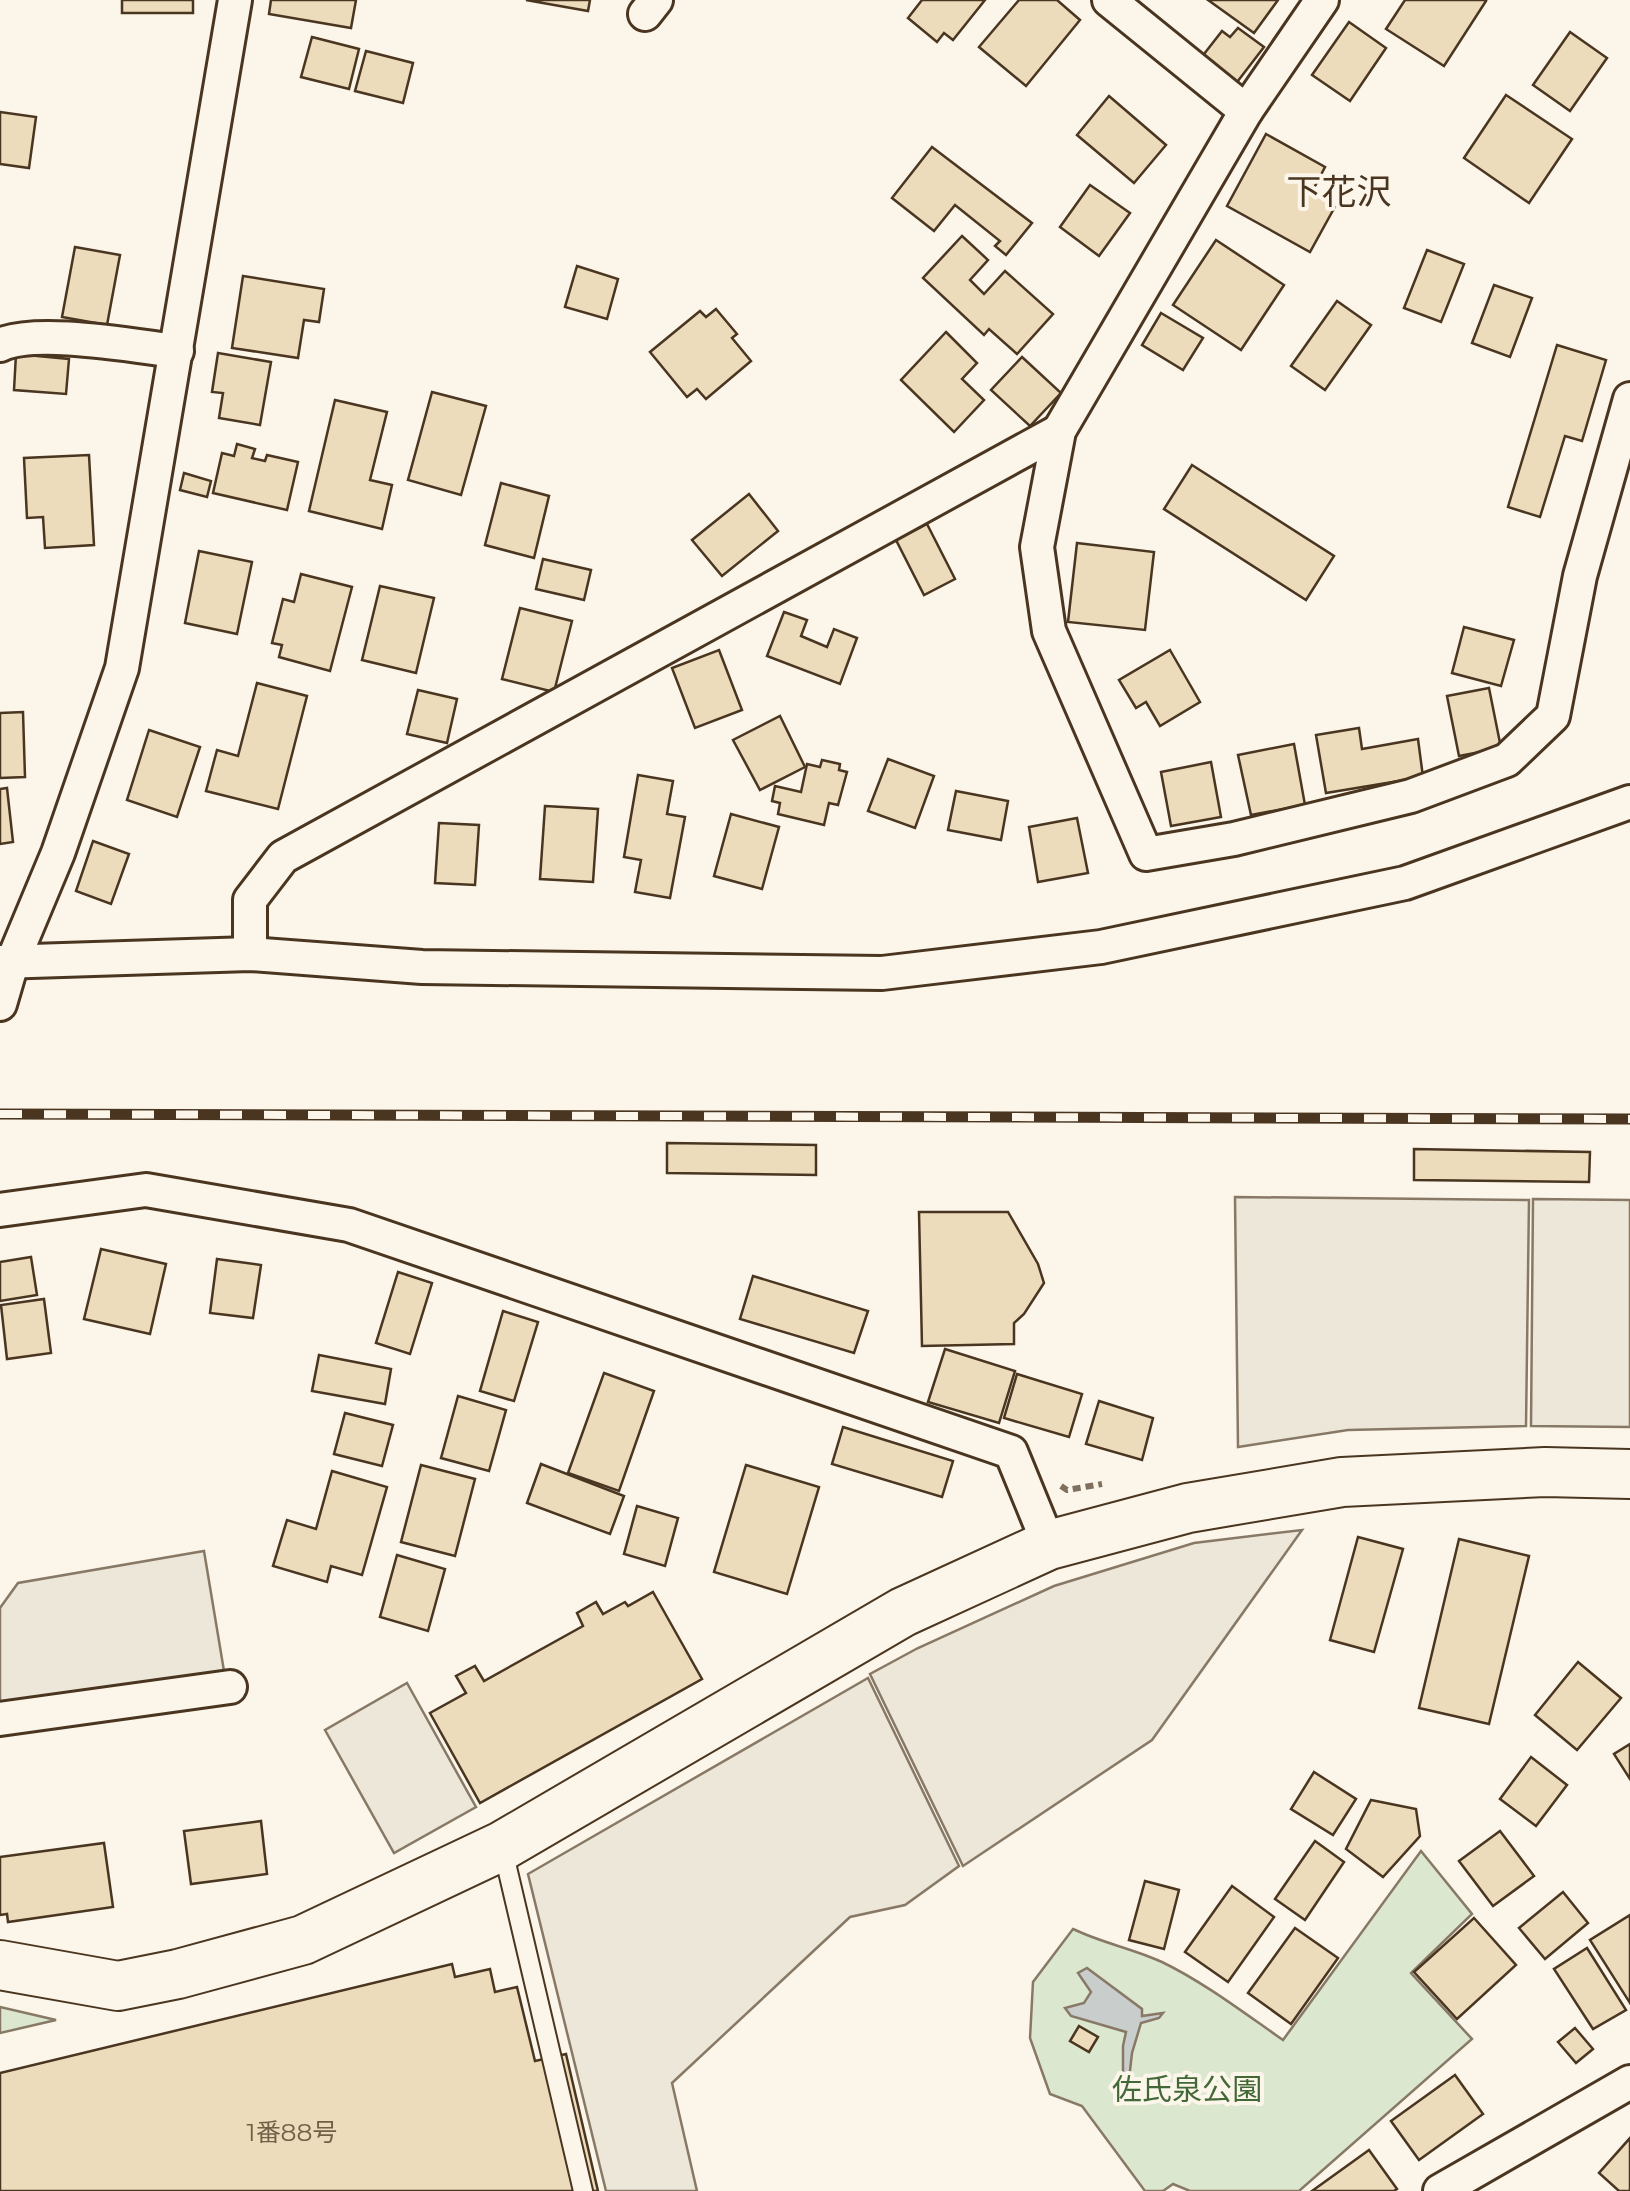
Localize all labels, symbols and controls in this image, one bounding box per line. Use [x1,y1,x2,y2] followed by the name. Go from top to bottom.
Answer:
[1286,170,1392,213] district label: 下花沢
[1112,2071,1262,2108] park label: 佐氏泉公園
[247,2117,337,2147] house number: 1番88号

